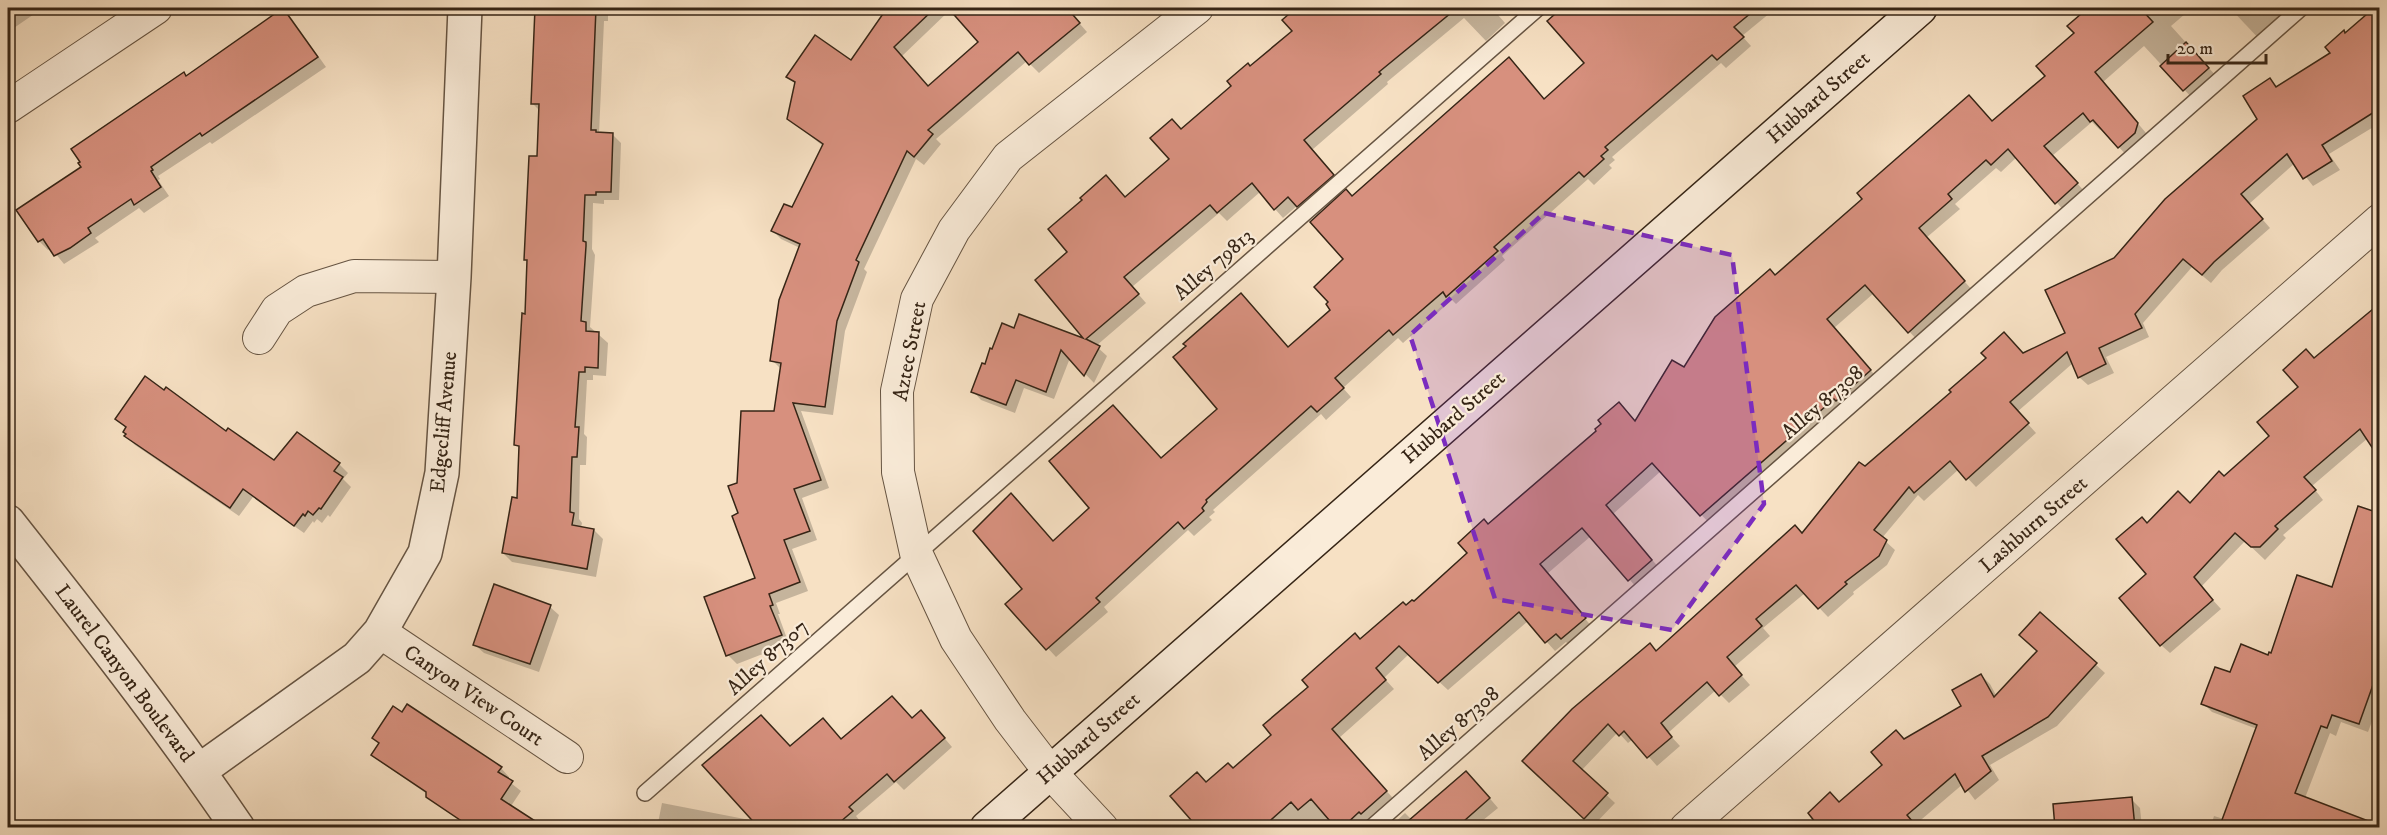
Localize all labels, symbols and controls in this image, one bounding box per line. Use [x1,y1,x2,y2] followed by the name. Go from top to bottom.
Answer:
[2168,27,2266,65] scale bar
[2177,38,2213,60] text: 20 m
[1762,46,1876,150] street label: Hubbard Street
[1169,223,1259,306] street label: Alley 79813
[888,299,932,403] street label: Aztec Street
[425,350,463,494] street label: Edgecliff Avenue
[1776,360,1869,445] street label: Alley 87308
[1397,366,1511,470] street label: Hubbard Street
[1974,470,2093,579] street label: Lashburn Street
[49,580,200,768] street label: Laurel Canyon Boulevard
[721,614,814,701] street label: Alley 87307
[398,639,549,752] street label: Canyon View Court
[1412,681,1505,766] street label: Alley 87308
[1032,687,1146,791] street label: Hubbard Street

